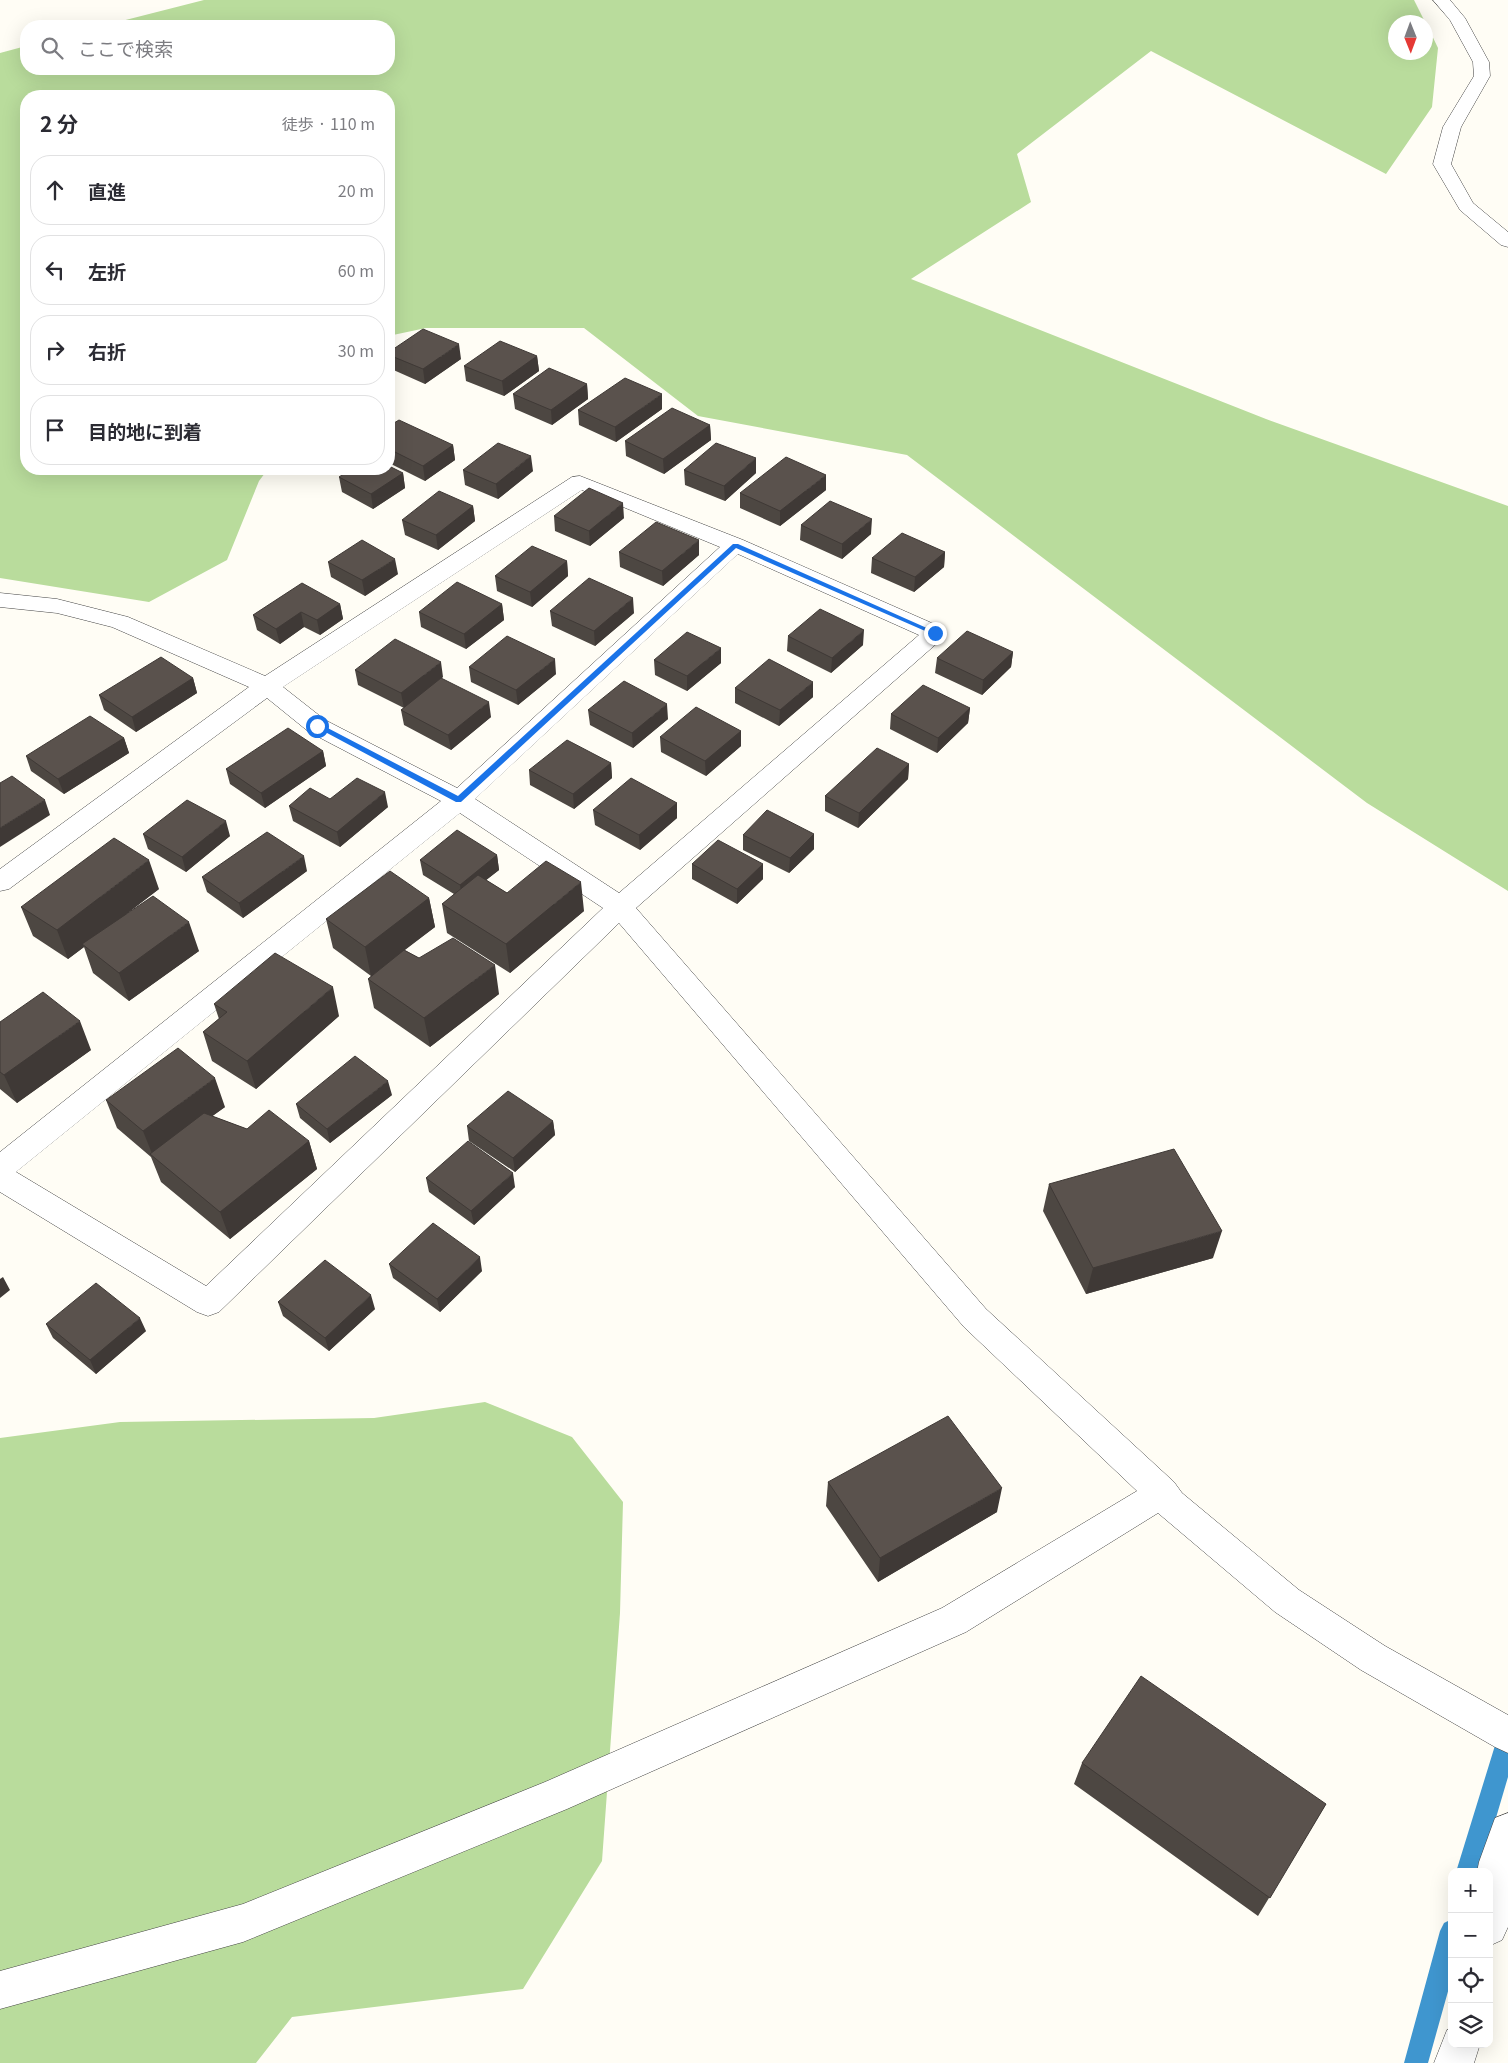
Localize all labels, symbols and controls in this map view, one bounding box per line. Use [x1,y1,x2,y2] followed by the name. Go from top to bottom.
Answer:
[1388,15,1433,60] north arrow
[20,20,395,75] search box
[38,34,66,62] icon: search
[78,34,173,61] text: ここで検索
[40,108,78,138] text: 2 分
[282,111,375,135] text: 徒歩 · 110 m
[41,176,69,204] icon: ahead
[88,177,126,204] text: 直進
[338,178,374,202] text: 20 m
[41,256,69,284] icon: left
[88,257,126,284] text: 左折
[338,258,374,282] text: 60 m
[41,336,69,364] icon: right
[88,337,126,364] text: 右折
[338,338,374,362] text: 30 m
[41,416,69,444] icon: arrive
[88,417,202,444] text: 目的地に到着
[924,622,947,645] route end
[306,715,329,738] route start
[1448,1868,1493,2048] map controls
[1448,1868,1493,1913] button: +
[1448,1913,1493,1958] button: −
[1448,1958,1493,2003] button: locate
[1448,2003,1493,2048] button: layers

